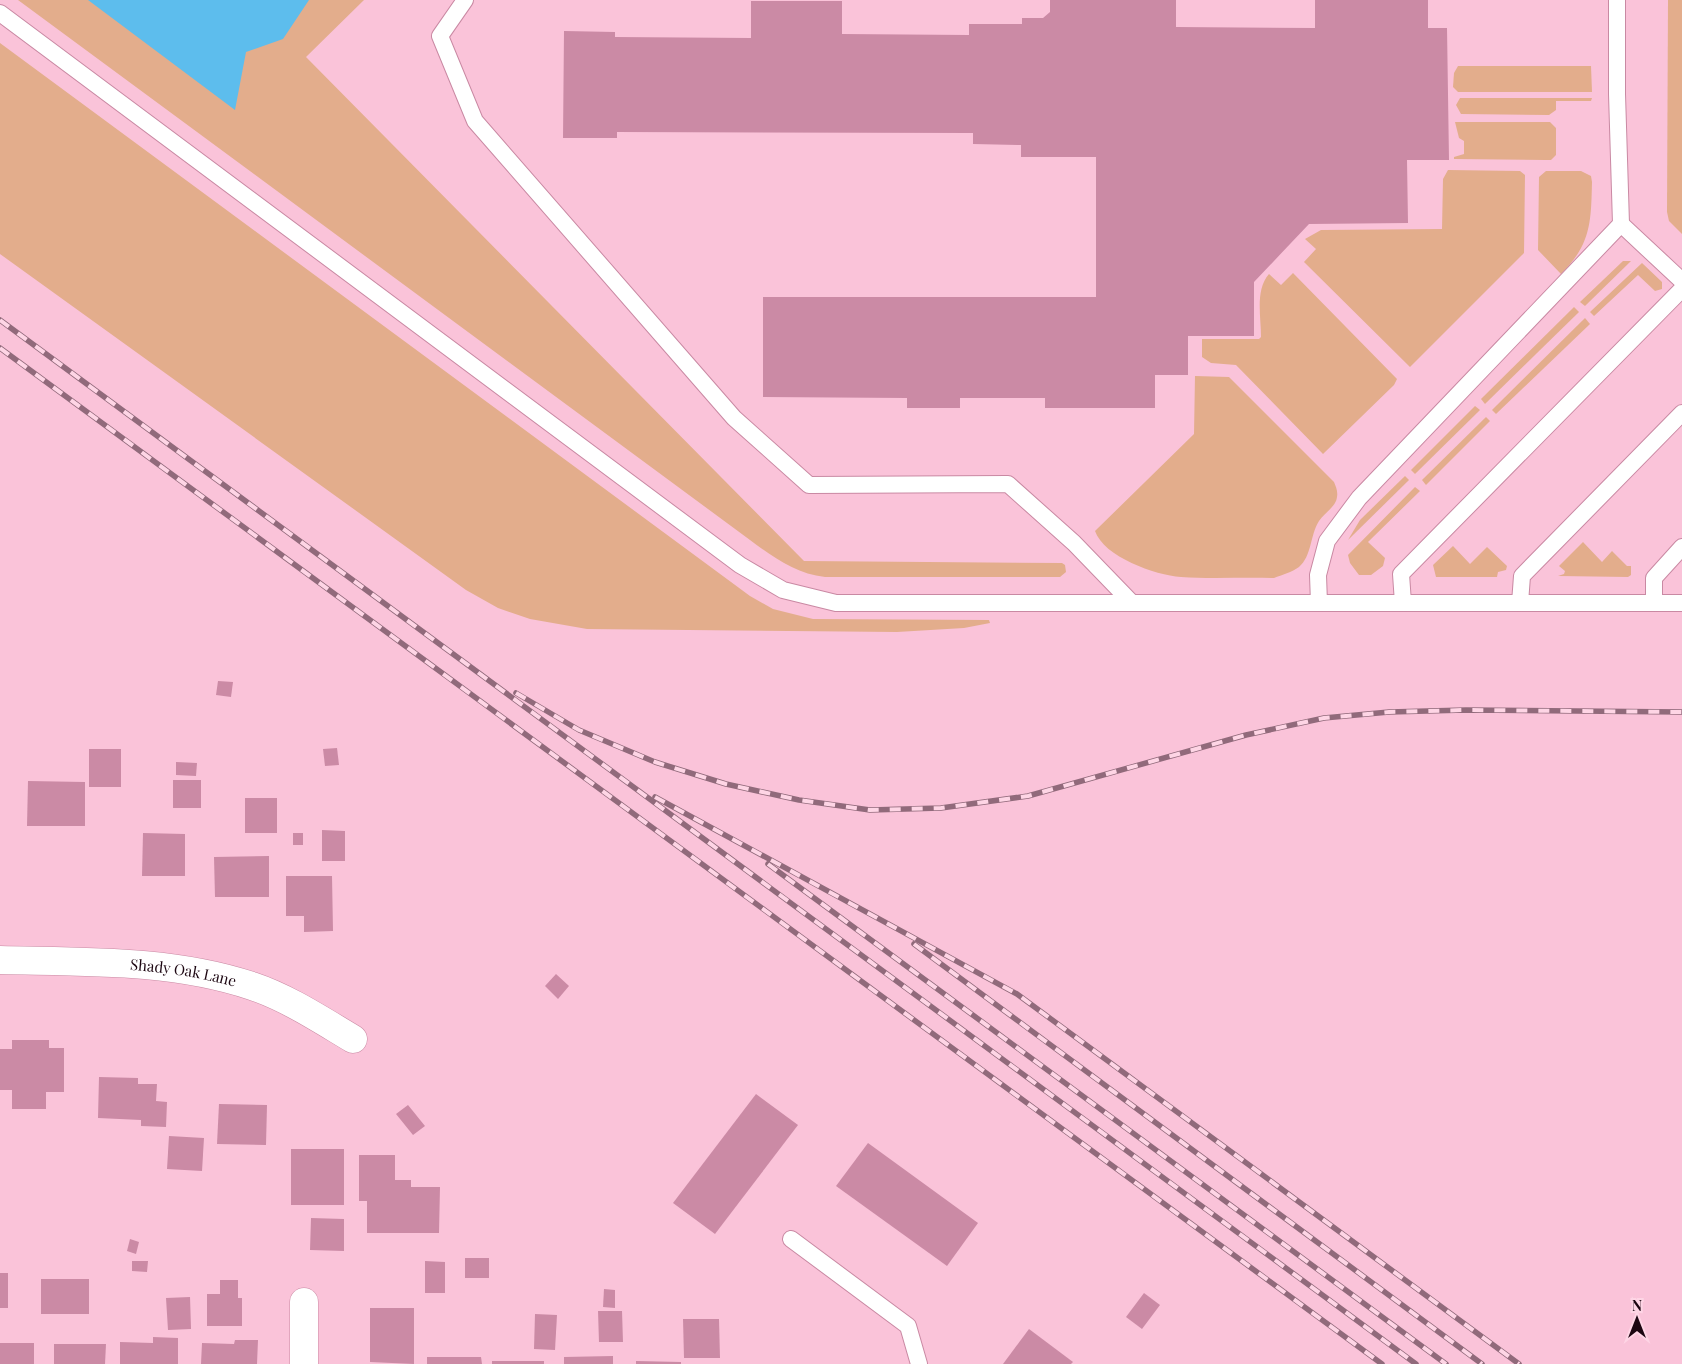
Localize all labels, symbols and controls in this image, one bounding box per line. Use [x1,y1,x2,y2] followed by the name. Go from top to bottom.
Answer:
[129,954,239,991] street label: Shady Oak Lane
[1612,1294,1662,1344] north arrow
[1632,1296,1642,1315] text: N

